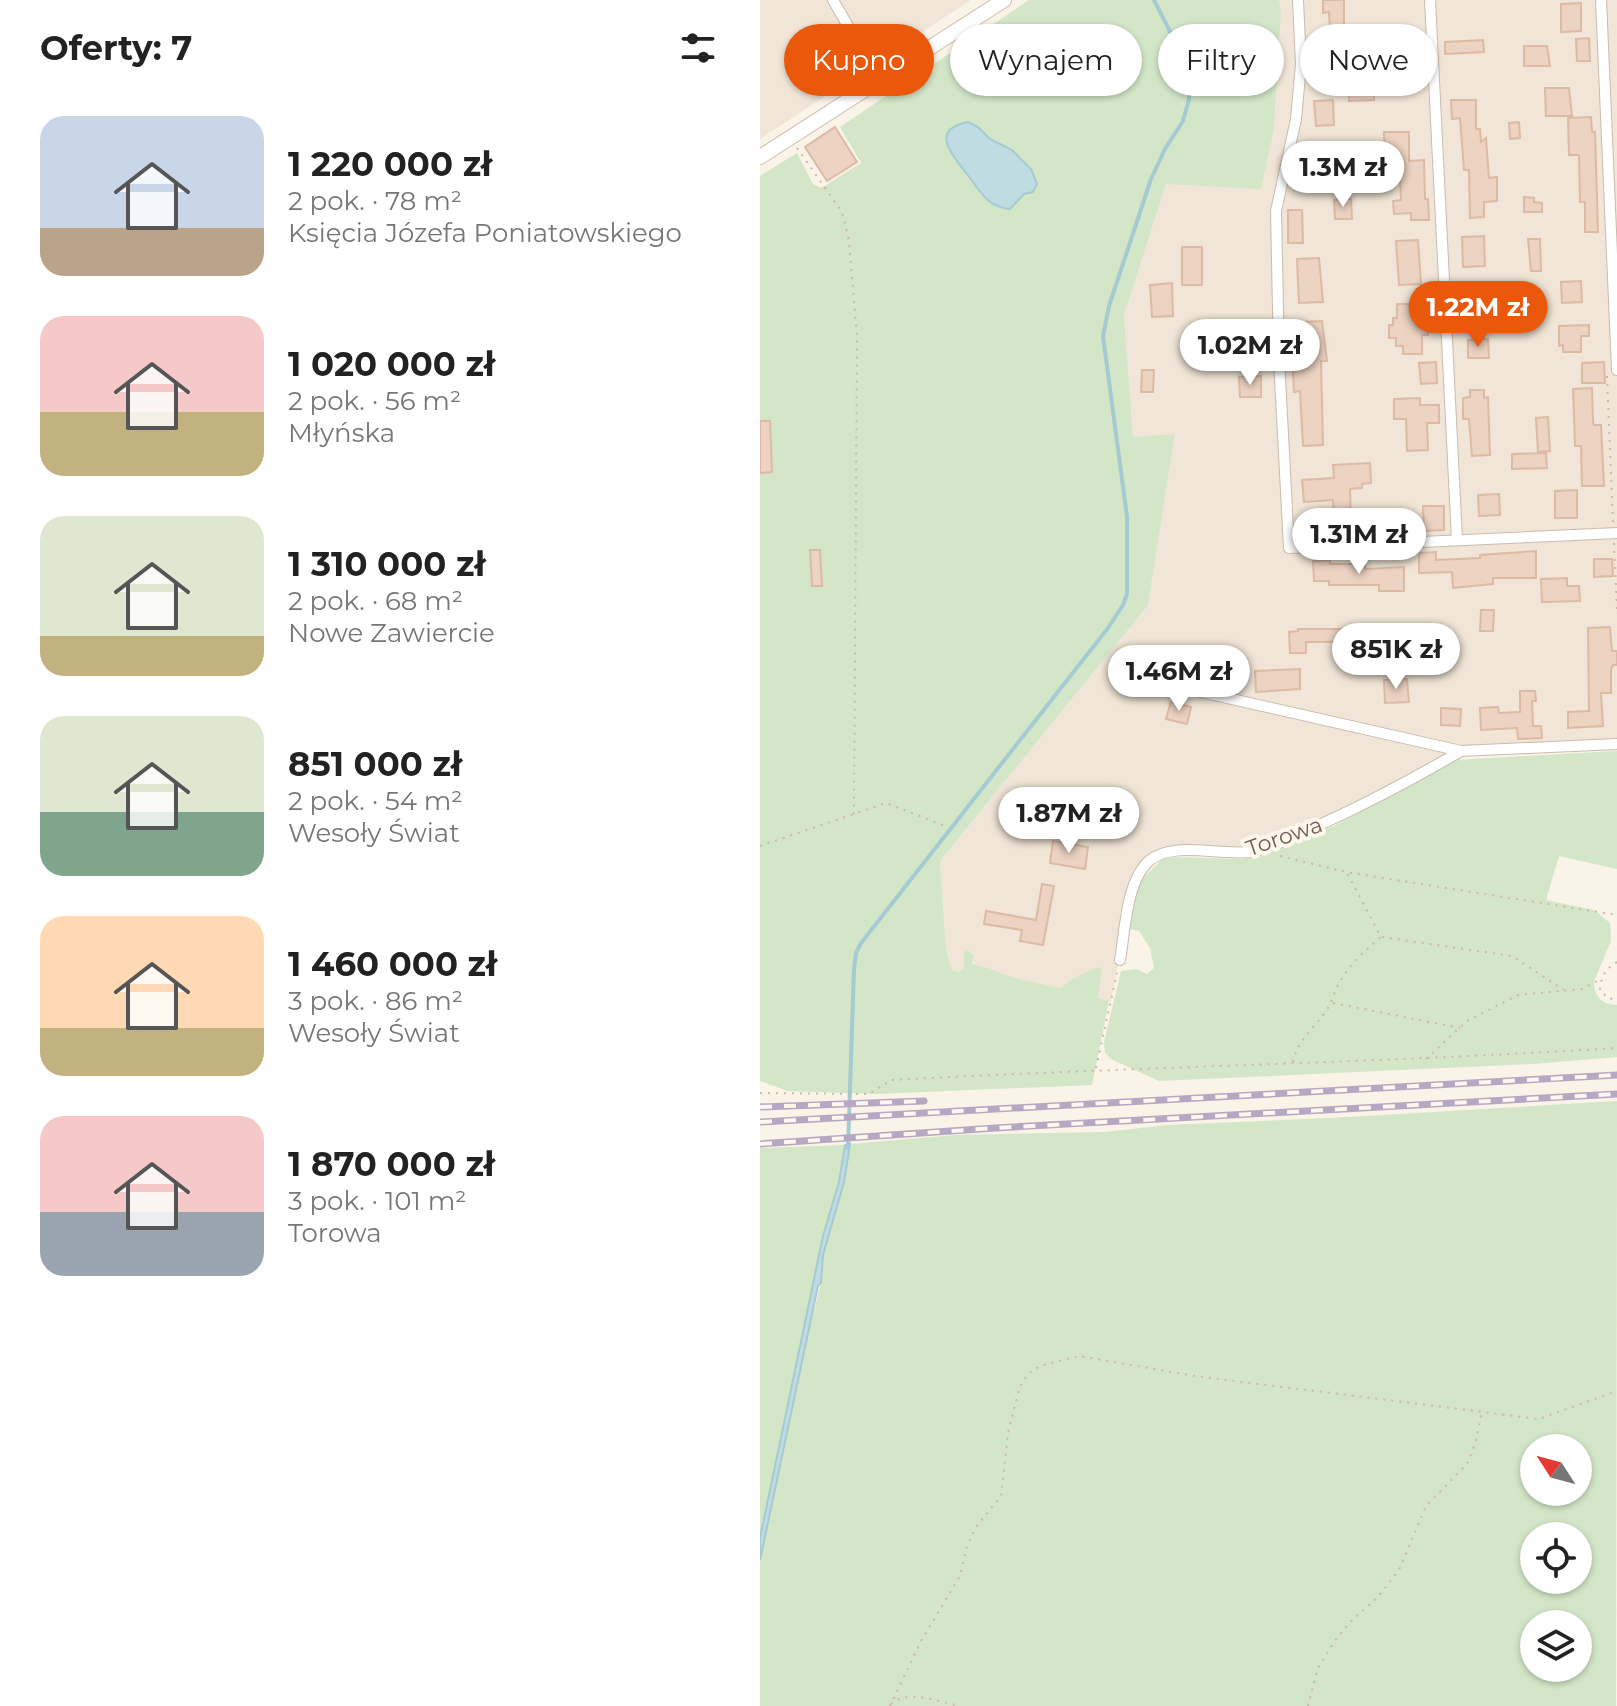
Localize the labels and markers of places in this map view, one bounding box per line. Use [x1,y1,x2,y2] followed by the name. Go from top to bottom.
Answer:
[1269,141,1417,209] pin: 1.3M zł
[1395,281,1561,349] pin: 1.22M zł
[1167,319,1333,387] pin: 1.02M zł
[1276,508,1442,576] pin: 1.31M zł
[1322,623,1470,691] pin: 851K zł
[1096,645,1262,713] pin: 1.46M zł
[986,787,1152,855] pin: 1.87M zł

